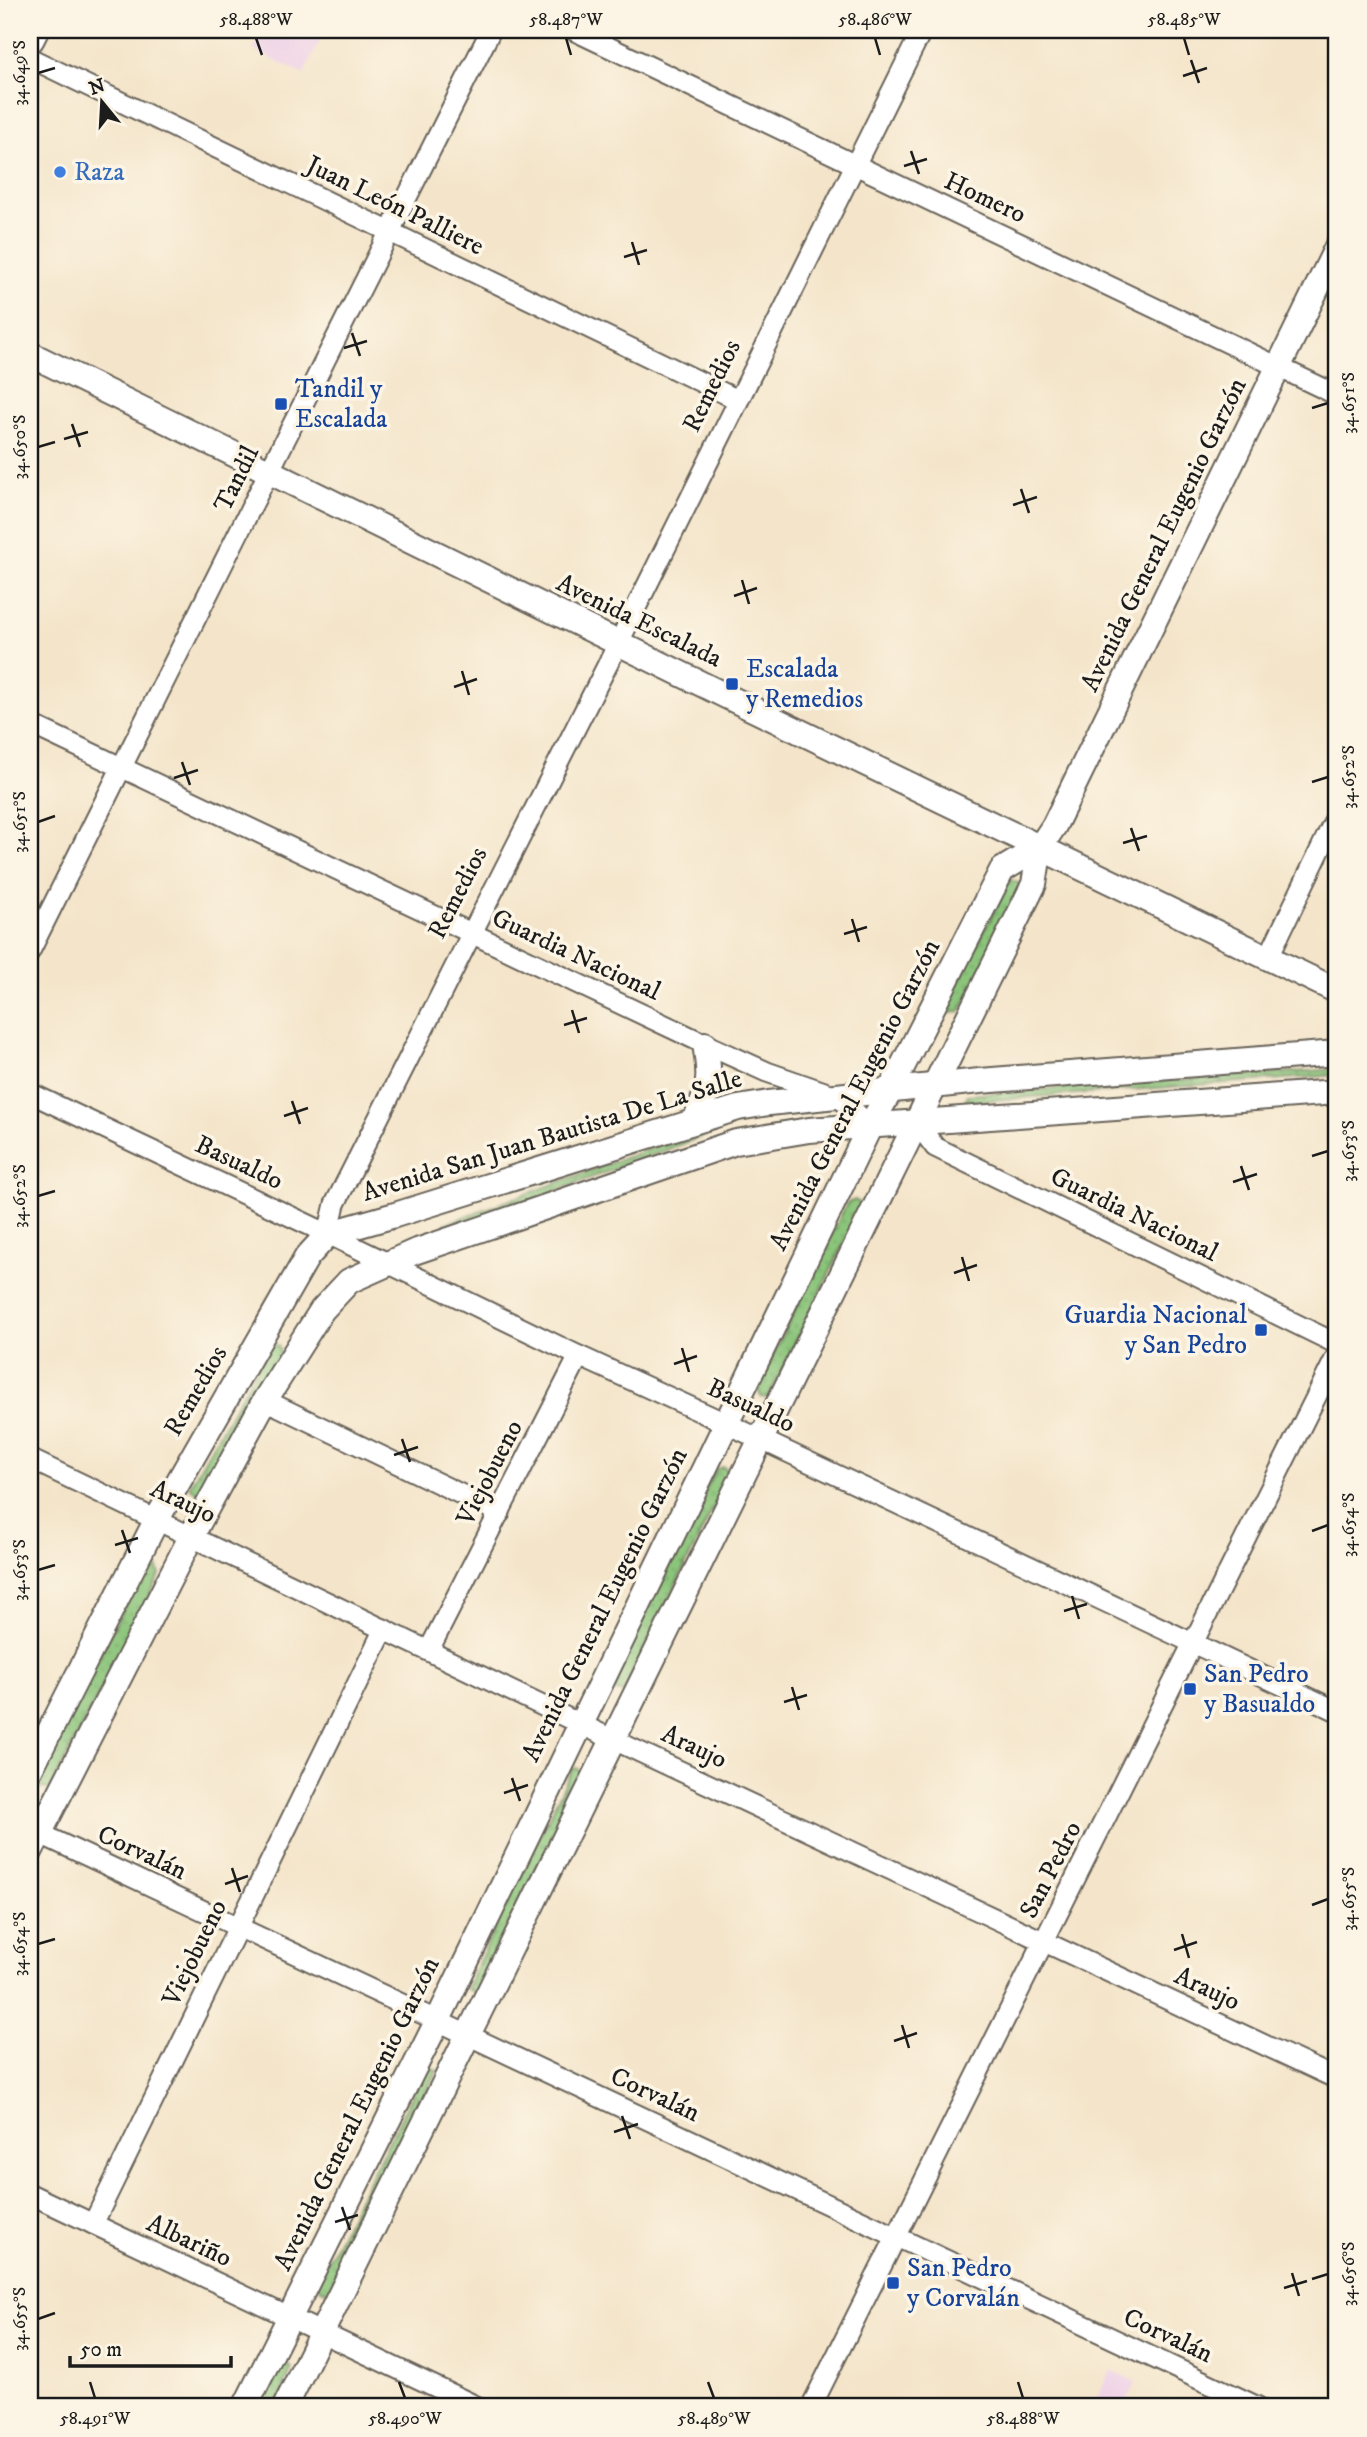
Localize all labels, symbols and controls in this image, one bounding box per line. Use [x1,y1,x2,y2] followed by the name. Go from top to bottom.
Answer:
[220,9,293,31] text: 58.488°W
[529,9,603,31] text: 58.487°W
[838,9,912,31] text: 58.486°W
[1148,9,1221,31] text: 58.485°W
[9,40,31,106] text: 34.649°S
[66,66,136,136] north arrow
[86,74,109,101] text: N
[299,148,489,263] street label: Juan León Palliere
[74,156,125,189] place label: Raza
[52,164,68,180] marker: Raza
[939,165,1031,231] street label: Homero
[675,334,749,438] street label: Remedios
[1338,372,1360,434] text: 34.651°S
[295,373,387,436] place label: Tandil y Escalada
[1074,373,1255,697] street label: Avenida General Eugenio Garzón
[273,396,289,412] marker: Tandil y Escalada
[9,415,31,479] text: 34.650°S
[207,440,267,517] street label: Tandil
[551,567,727,675] street label: Avenida Escalada
[746,653,863,716] place label: Escalada y Remedios
[724,676,740,692] marker: Escalada y Remedios
[1338,745,1360,809] text: 34.652°S
[9,791,31,853] text: 34.651°S
[421,841,495,945] street label: Remedios
[486,902,666,1009] street label: Guardia Nacional
[762,934,948,1256] street label: Avenida General Eugenio Garzón
[358,1062,746,1210] street label: Avenida San Juan Bautista De La Salle
[1338,1120,1360,1182] text: 34.653°S
[190,1128,288,1198] street label: Basualdo
[1045,1160,1223,1270] street label: Guardia Nacional
[9,1164,31,1228] text: 34.652°S
[1065,1299,1247,1362] place label: Guardia Nacional y San Pedro
[1253,1322,1269,1338] marker: Guardia Nacional y San Pedro
[157,1340,235,1442] street label: Remedios
[702,1371,800,1441] street label: Basualdo
[449,1415,531,1532] street label: Viejobueno
[515,1443,696,1767] street label: Avenida General Eugenio Garzón
[145,1473,221,1531] street label: Araujo
[1338,1493,1360,1557] text: 34.654°S
[9,1539,31,1601] text: 34.653°S
[1204,1658,1315,1721] place label: San Pedro y Basualdo
[1182,1681,1198,1697] marker: San Pedro y Basualdo
[656,1718,732,1776] street label: Araujo
[1013,1816,1089,1924] street label: San Pedro
[92,1818,192,1888] street label: Corvalán
[1338,1867,1360,1931] text: 34.655°S
[155,1894,235,2012] street label: Viejobueno
[9,1912,31,1976] text: 34.654°S
[267,1952,448,2276] street label: Avenida General Eugenio Garzón
[1169,1960,1245,2018] street label: Araujo
[605,2060,705,2130] street label: Corvalán
[141,2207,237,2275] street label: Albariño
[1338,2242,1360,2306] text: 34.656°S
[907,2252,1020,2315] place label: San Pedro y Corvalán
[885,2275,901,2291] marker: San Pedro y Corvalán
[9,2287,31,2351] text: 34.655°S
[1118,2301,1218,2371] street label: Corvalán
[70,2325,231,2369] scale bar
[80,2337,122,2363] text: 50 m
[60,2408,131,2430] text: 58.491°W
[368,2408,442,2430] text: 58.490°W
[678,2408,751,2430] text: 58.489°W
[987,2408,1060,2430] text: 58.488°W

